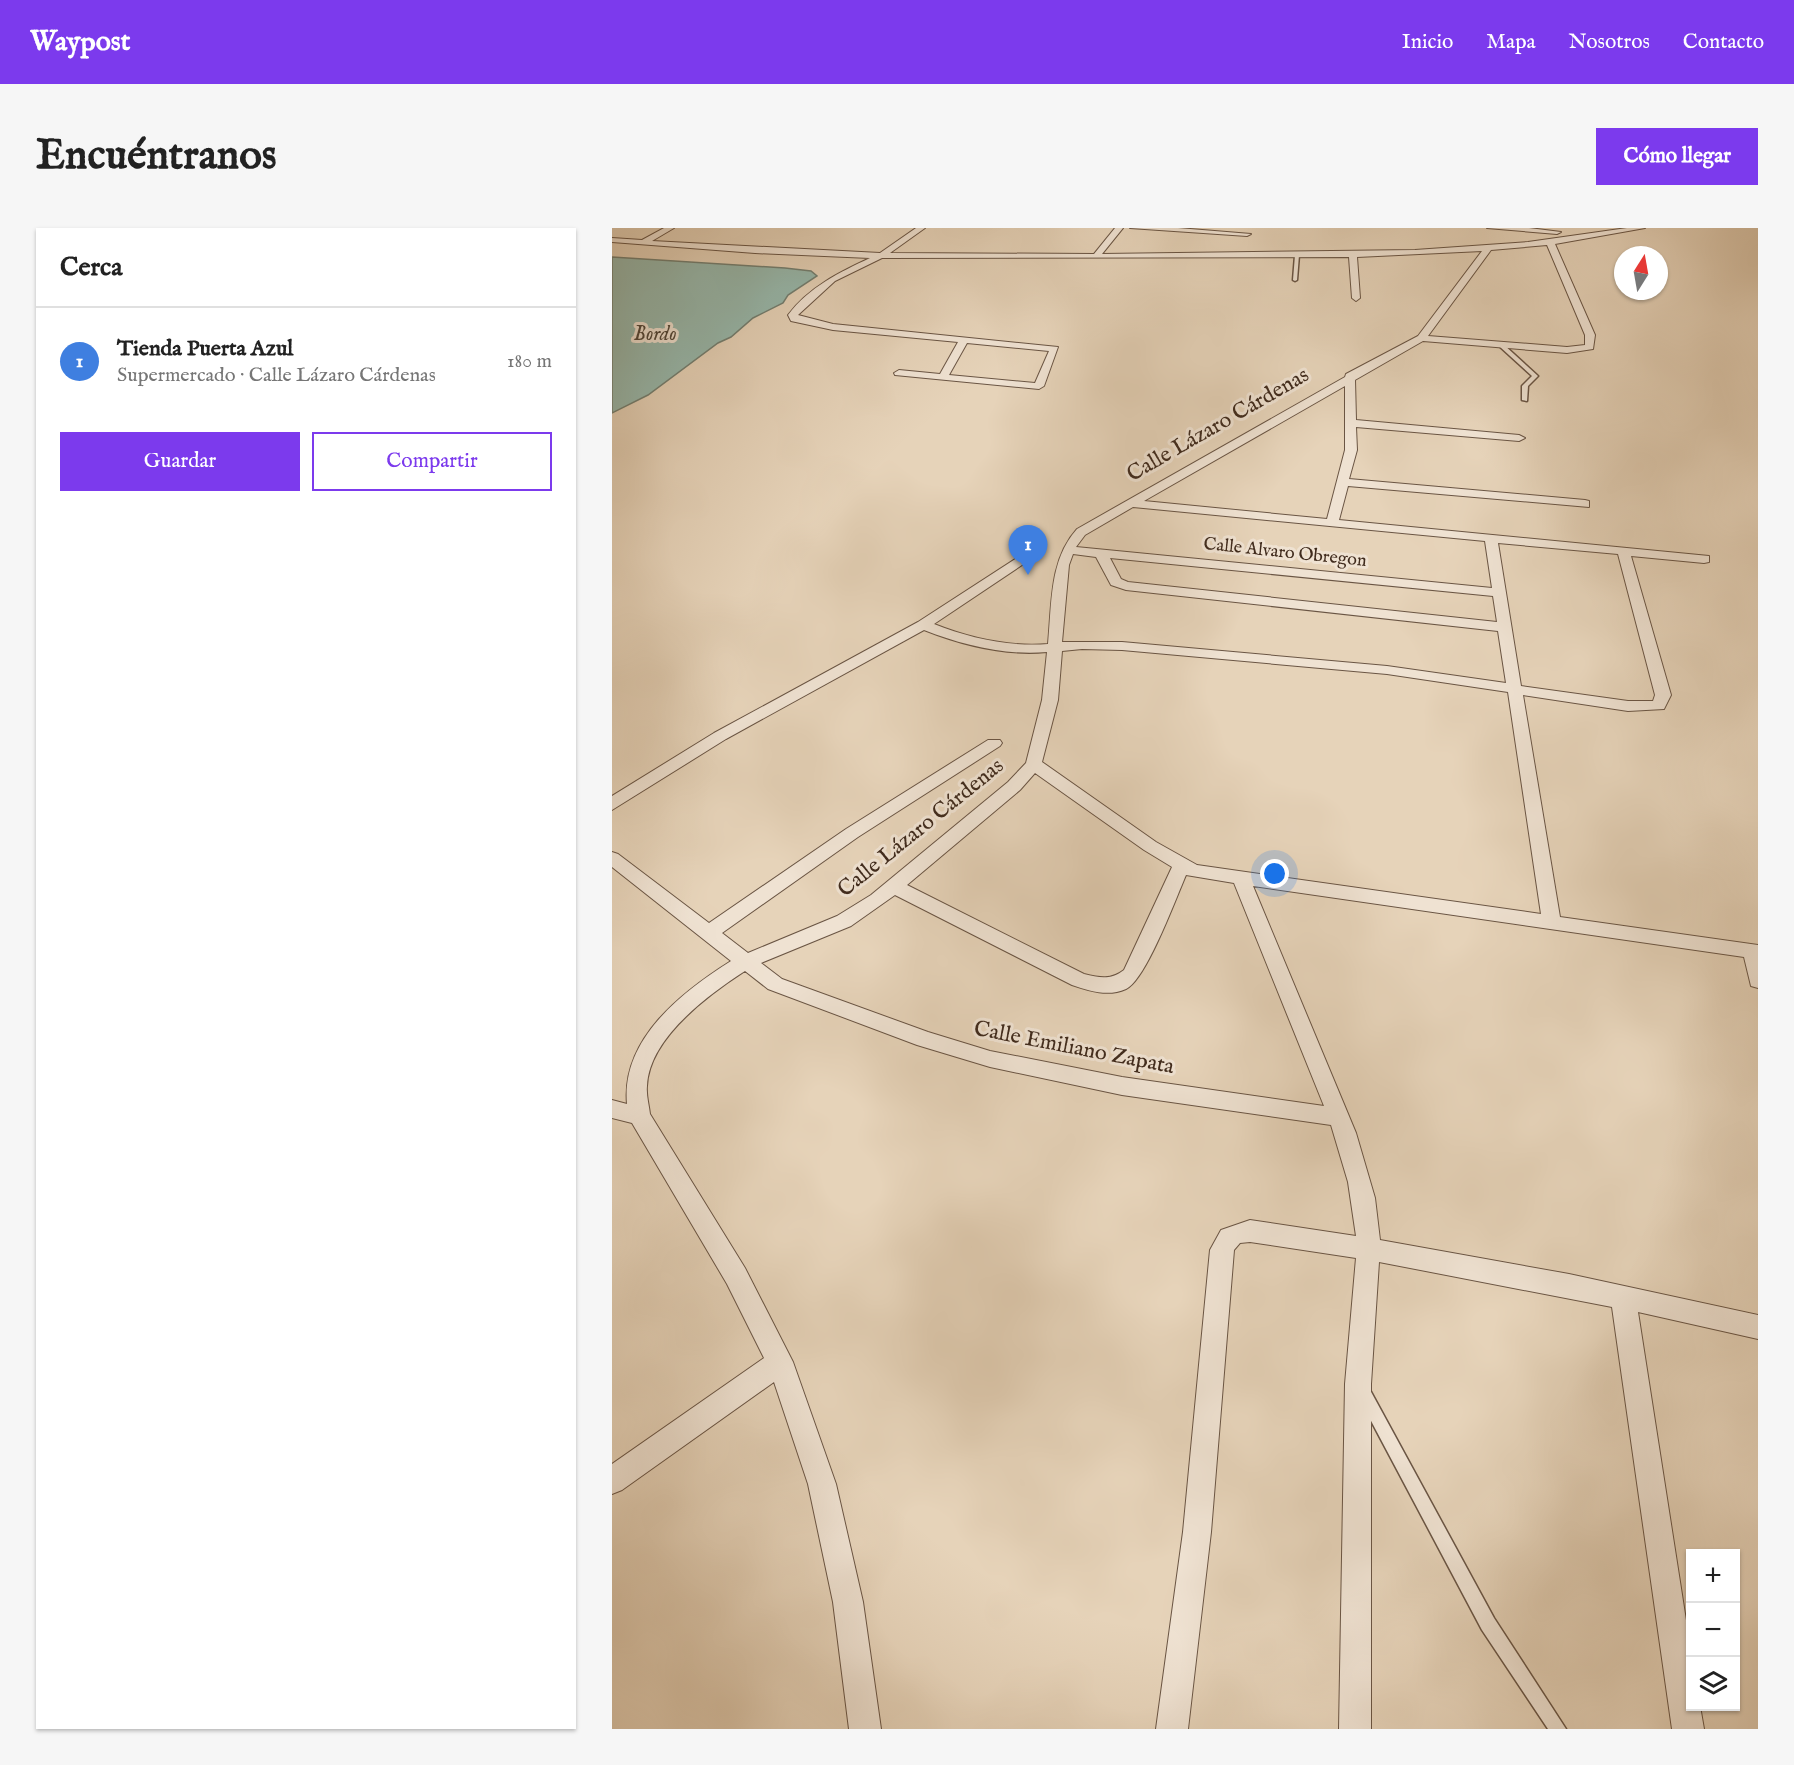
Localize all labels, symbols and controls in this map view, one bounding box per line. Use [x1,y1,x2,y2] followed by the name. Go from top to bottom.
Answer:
[30,25,130,60] text: Waypost
[1402,29,1453,56] text: Inicio
[1486,29,1536,56] text: Mapa
[1569,29,1650,56] text: Nosotros
[1683,29,1764,56] text: Contacto
[1596,128,1758,185] button: Cómo llegar
[36,130,277,183] text: Encuéntranos
[1614,246,1668,300] north arrow
[60,251,122,284] text: Cerca
[633,322,677,347] water label: Bordo
[117,335,293,363] text: Tienda Puerta Azul
[76,349,83,374] text: 1
[507,349,552,374] text: 180 m
[1122,361,1314,489] street label: Calle Lázaro Cárdenas
[117,363,436,388] text: Supermercado · Calle Lázaro Cárdenas
[60,432,300,491] button: Guardar
[312,432,552,491] button: Compartir
[1008,526,1048,575] pin: 1
[1202,533,1368,573] street label: Calle Alvaro Obregon
[832,752,1010,904] street label: Calle Lázaro Cárdenas
[1260,859,1289,888] your location
[971,1015,1177,1081] street label: Calle Emiliano Zapata
[1686,1549,1740,1711] map controls
[1686,1549,1740,1603] button: +
[1686,1603,1740,1657] button: −
[1686,1657,1740,1711] button: layers

